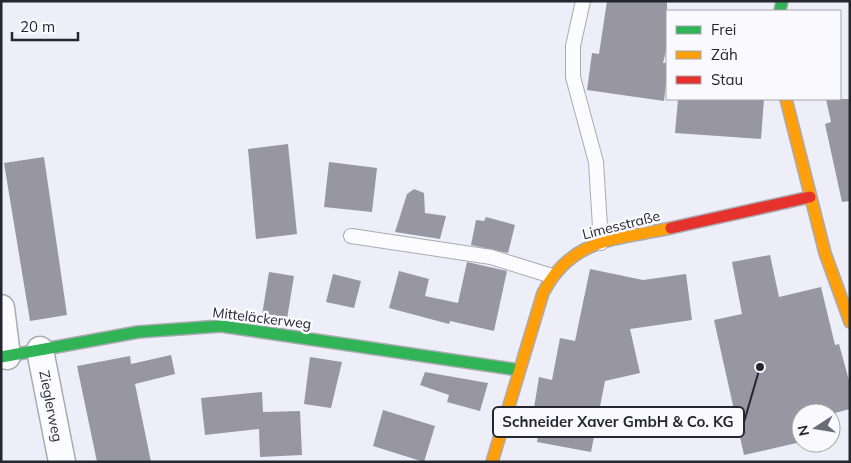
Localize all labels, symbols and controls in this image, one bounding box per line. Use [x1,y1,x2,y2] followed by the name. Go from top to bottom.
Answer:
[12,10,79,42] scale bar
[666,10,841,100] legend
[20,17,55,36] text: 20 m
[711,20,736,39] text: Frei
[711,45,738,64] text: Zäh
[711,70,743,89] text: Stau
[580,207,662,243] street label: Limesstraße
[212,303,312,333] street label: Mitteläckerweg
[35,369,67,443] street label: Zieglerweg
[791,403,841,453] north arrow
[493,407,744,437] callout: Schneider Xaver GmbH & Co. KG
[502,412,734,431] text: Schneider Xaver GmbH & Co. KG
[793,424,813,438] text: N

